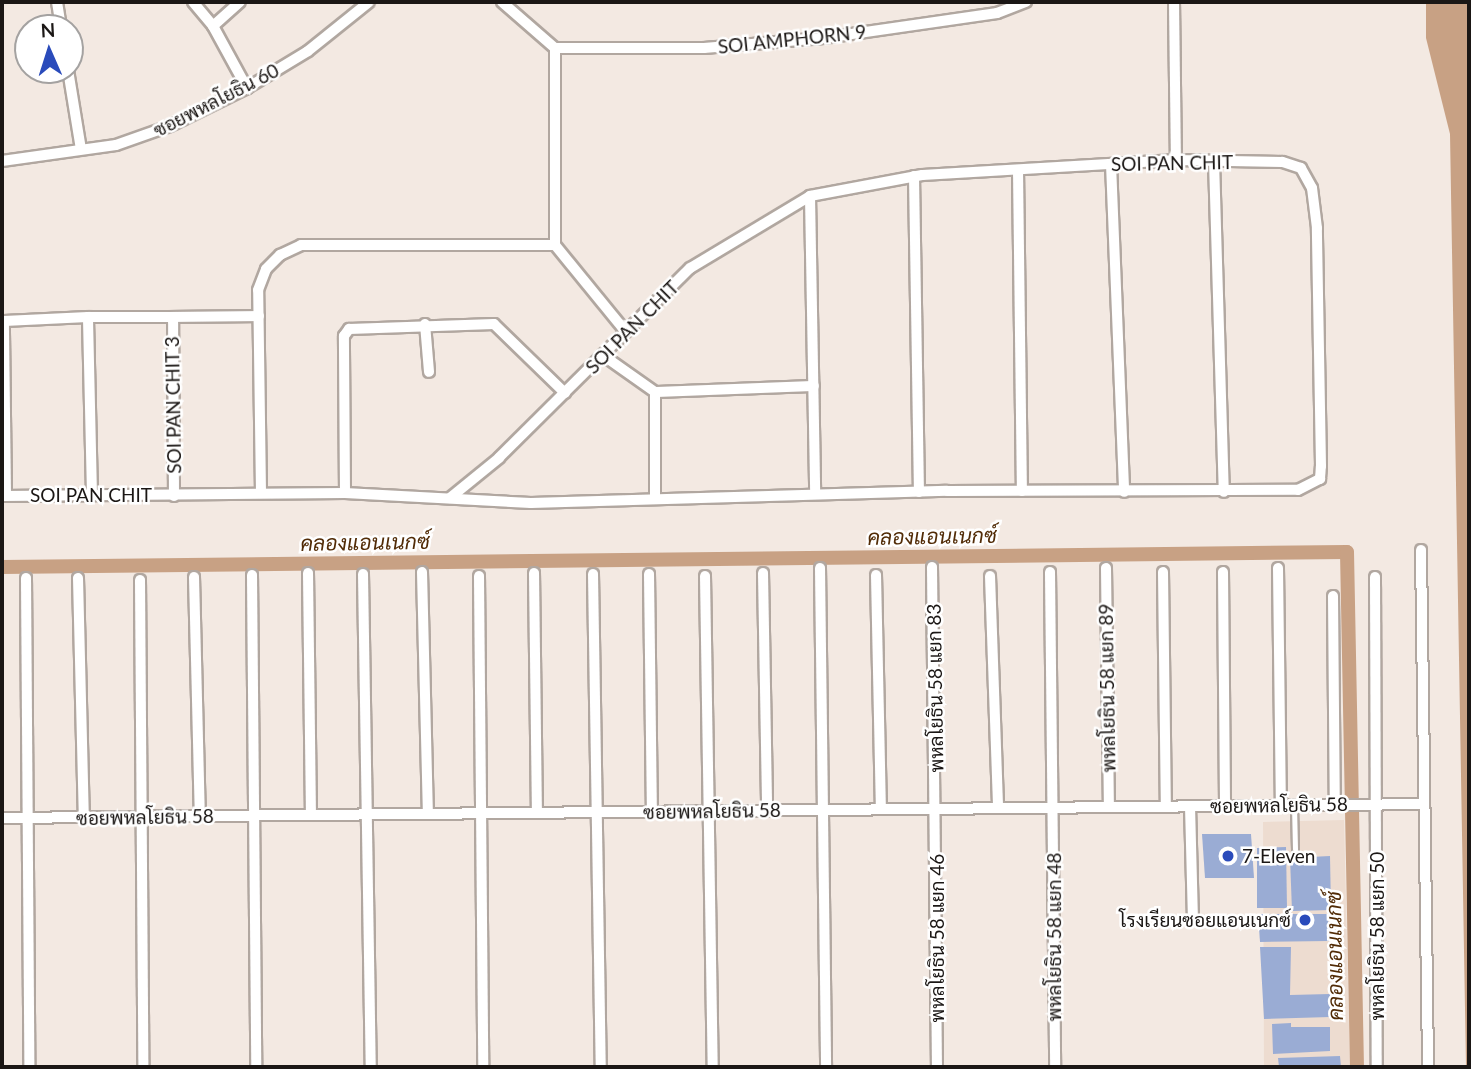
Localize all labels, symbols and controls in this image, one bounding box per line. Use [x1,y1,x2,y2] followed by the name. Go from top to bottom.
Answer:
[14,14,84,84] north arrow
[40,18,56,41] text: N
[716,20,868,58] street label: SOI AMPHORN 9
[149,59,283,141] street label: ซอยพหลโยธิน 60
[1111,151,1233,175] street label: SOI PAN CHIT
[581,276,683,378] street label: SOI PAN CHIT
[160,336,186,474] street label: SOI PAN CHIT 3
[30,484,152,506] street label: SOI PAN CHIT
[867,522,997,550] water label: คลองแอนเนกซ์
[300,528,430,556] water label: คลองแอนเนกซ์
[922,603,948,773] street label: พหลโยธิน 58 แยก 83
[1094,603,1120,773] street label: พหลโยธิน 58 แยก 89
[1210,792,1348,818] street label: ซอยพหลโยธิน 58
[643,798,781,824] street label: ซอยพหลโยธิน 58
[76,804,214,830] street label: ซอยพหลโยธิน 58
[1242,845,1315,867] place label: 7-Eleven
[1220,848,1236,864] marker: 7-Eleven
[1366,852,1388,1020] street label: พหลโยธิน 58 แยก 50
[1043,853,1065,1021] street label: พหลโยธิน 58 แยก 48
[926,854,948,1022] street label: พหลโยธิน 58 แยก 46
[1320,891,1348,1021] water label: คลองแอนเนกซ์
[1119,909,1291,931] place label: โรงเรียนซอยแอนเนกซ์
[1297,912,1313,928] marker: โรงเรียนซอยแอนเนกซ์

